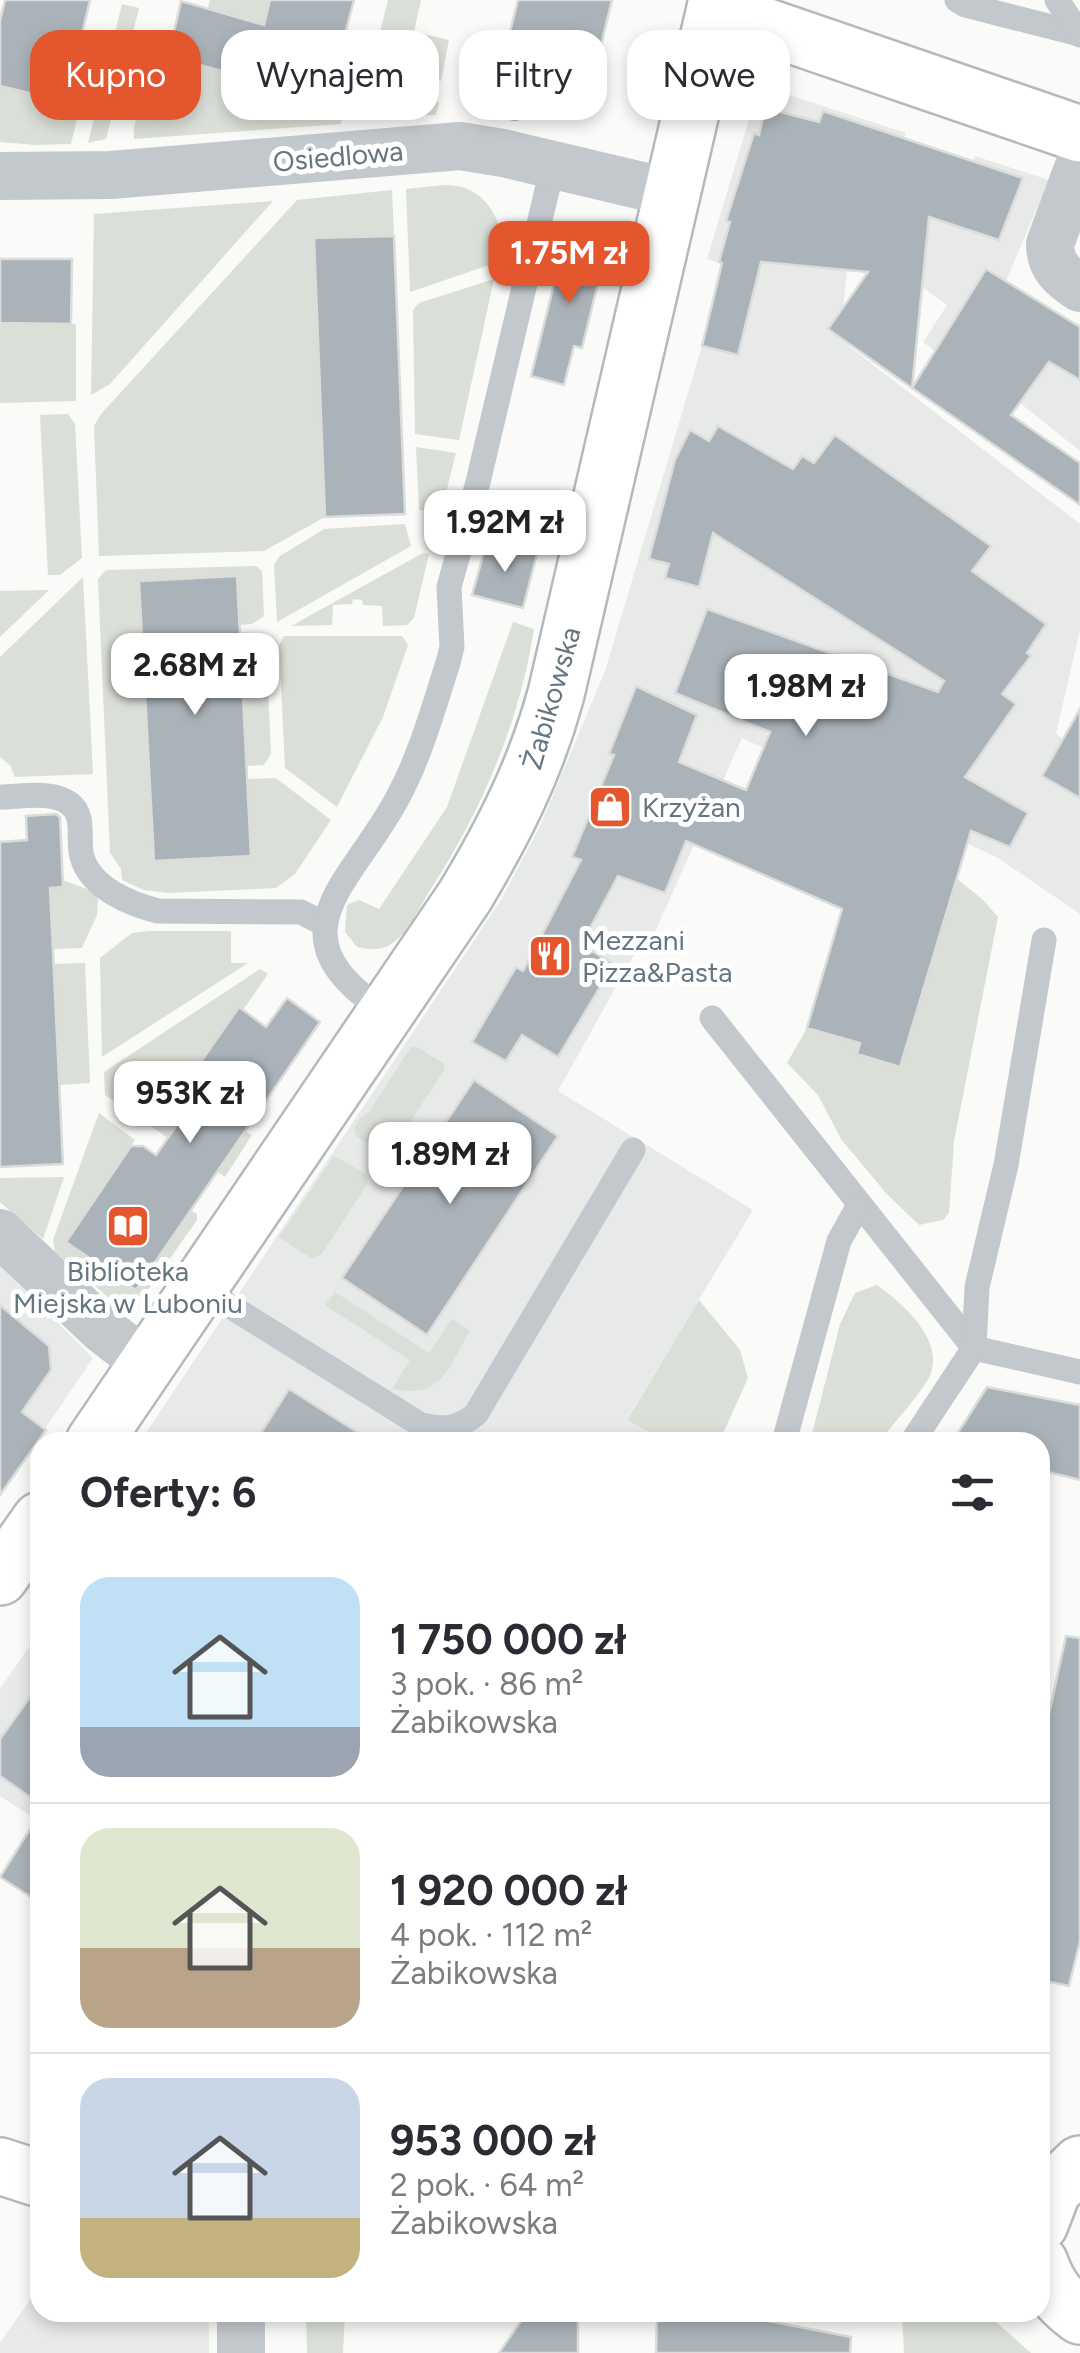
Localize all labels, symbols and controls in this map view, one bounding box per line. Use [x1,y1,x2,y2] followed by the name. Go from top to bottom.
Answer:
[30,30,201,120] chip: Kupno
[221,30,439,120] chip: Wynajem
[459,30,607,120] chip: Filtry
[627,30,790,120] chip: Nowe
[271,133,405,179] street label: Osiedlowa
[466,221,672,306] pin: 1.75M zł
[510,234,628,272] text: 1.75M zł
[402,490,608,575] pin: 1.92M zł
[446,503,564,541] text: 1.92M zł
[514,623,588,773] street label: Żabikowska
[92,633,298,718] pin: 2.68M zł
[133,646,257,684] text: 2.68M zł
[703,654,909,739] pin: 1.98M zł
[746,667,866,705] text: 1.98M zł
[587,784,633,830] shop icon: Krzyżan
[642,790,741,824] place label: Krzyżan
[582,923,733,989] place label: Mezzani Pizza&Pasta
[527,933,573,979] restaurant icon: Mezzani Pizza&Pasta
[98,1061,282,1146] pin: 953K zł
[136,1074,244,1112] text: 953K zł
[347,1122,553,1207] pin: 1.89M zł
[390,1135,510,1173] text: 1.89M zł
[105,1203,151,1249] library icon: Biblioteka Miejska w Luboniu
[13,1254,243,1320] place label: Biblioteka Miejska w Luboniu
[945,1465,1000,1520] icon: filters
[80,1467,256,1518] text: Oferty: 6
[390,1614,626,1665] text: 1 750 000 zł
[160,1617,280,1737] icon: home
[390,1665,583,1703] text: 3 pok. · 86 m²
[390,1703,558,1741] text: Żabikowska
[390,1865,627,1916] text: 1 920 000 zł
[160,1868,280,1988] icon: home
[390,1916,592,1954] text: 4 pok. · 112 m²
[390,1954,558,1992] text: Żabikowska
[390,2115,596,2166] text: 953 000 zł
[160,2118,280,2238] icon: home
[390,2166,584,2204] text: 2 pok. · 64 m²
[390,2204,558,2242] text: Żabikowska

